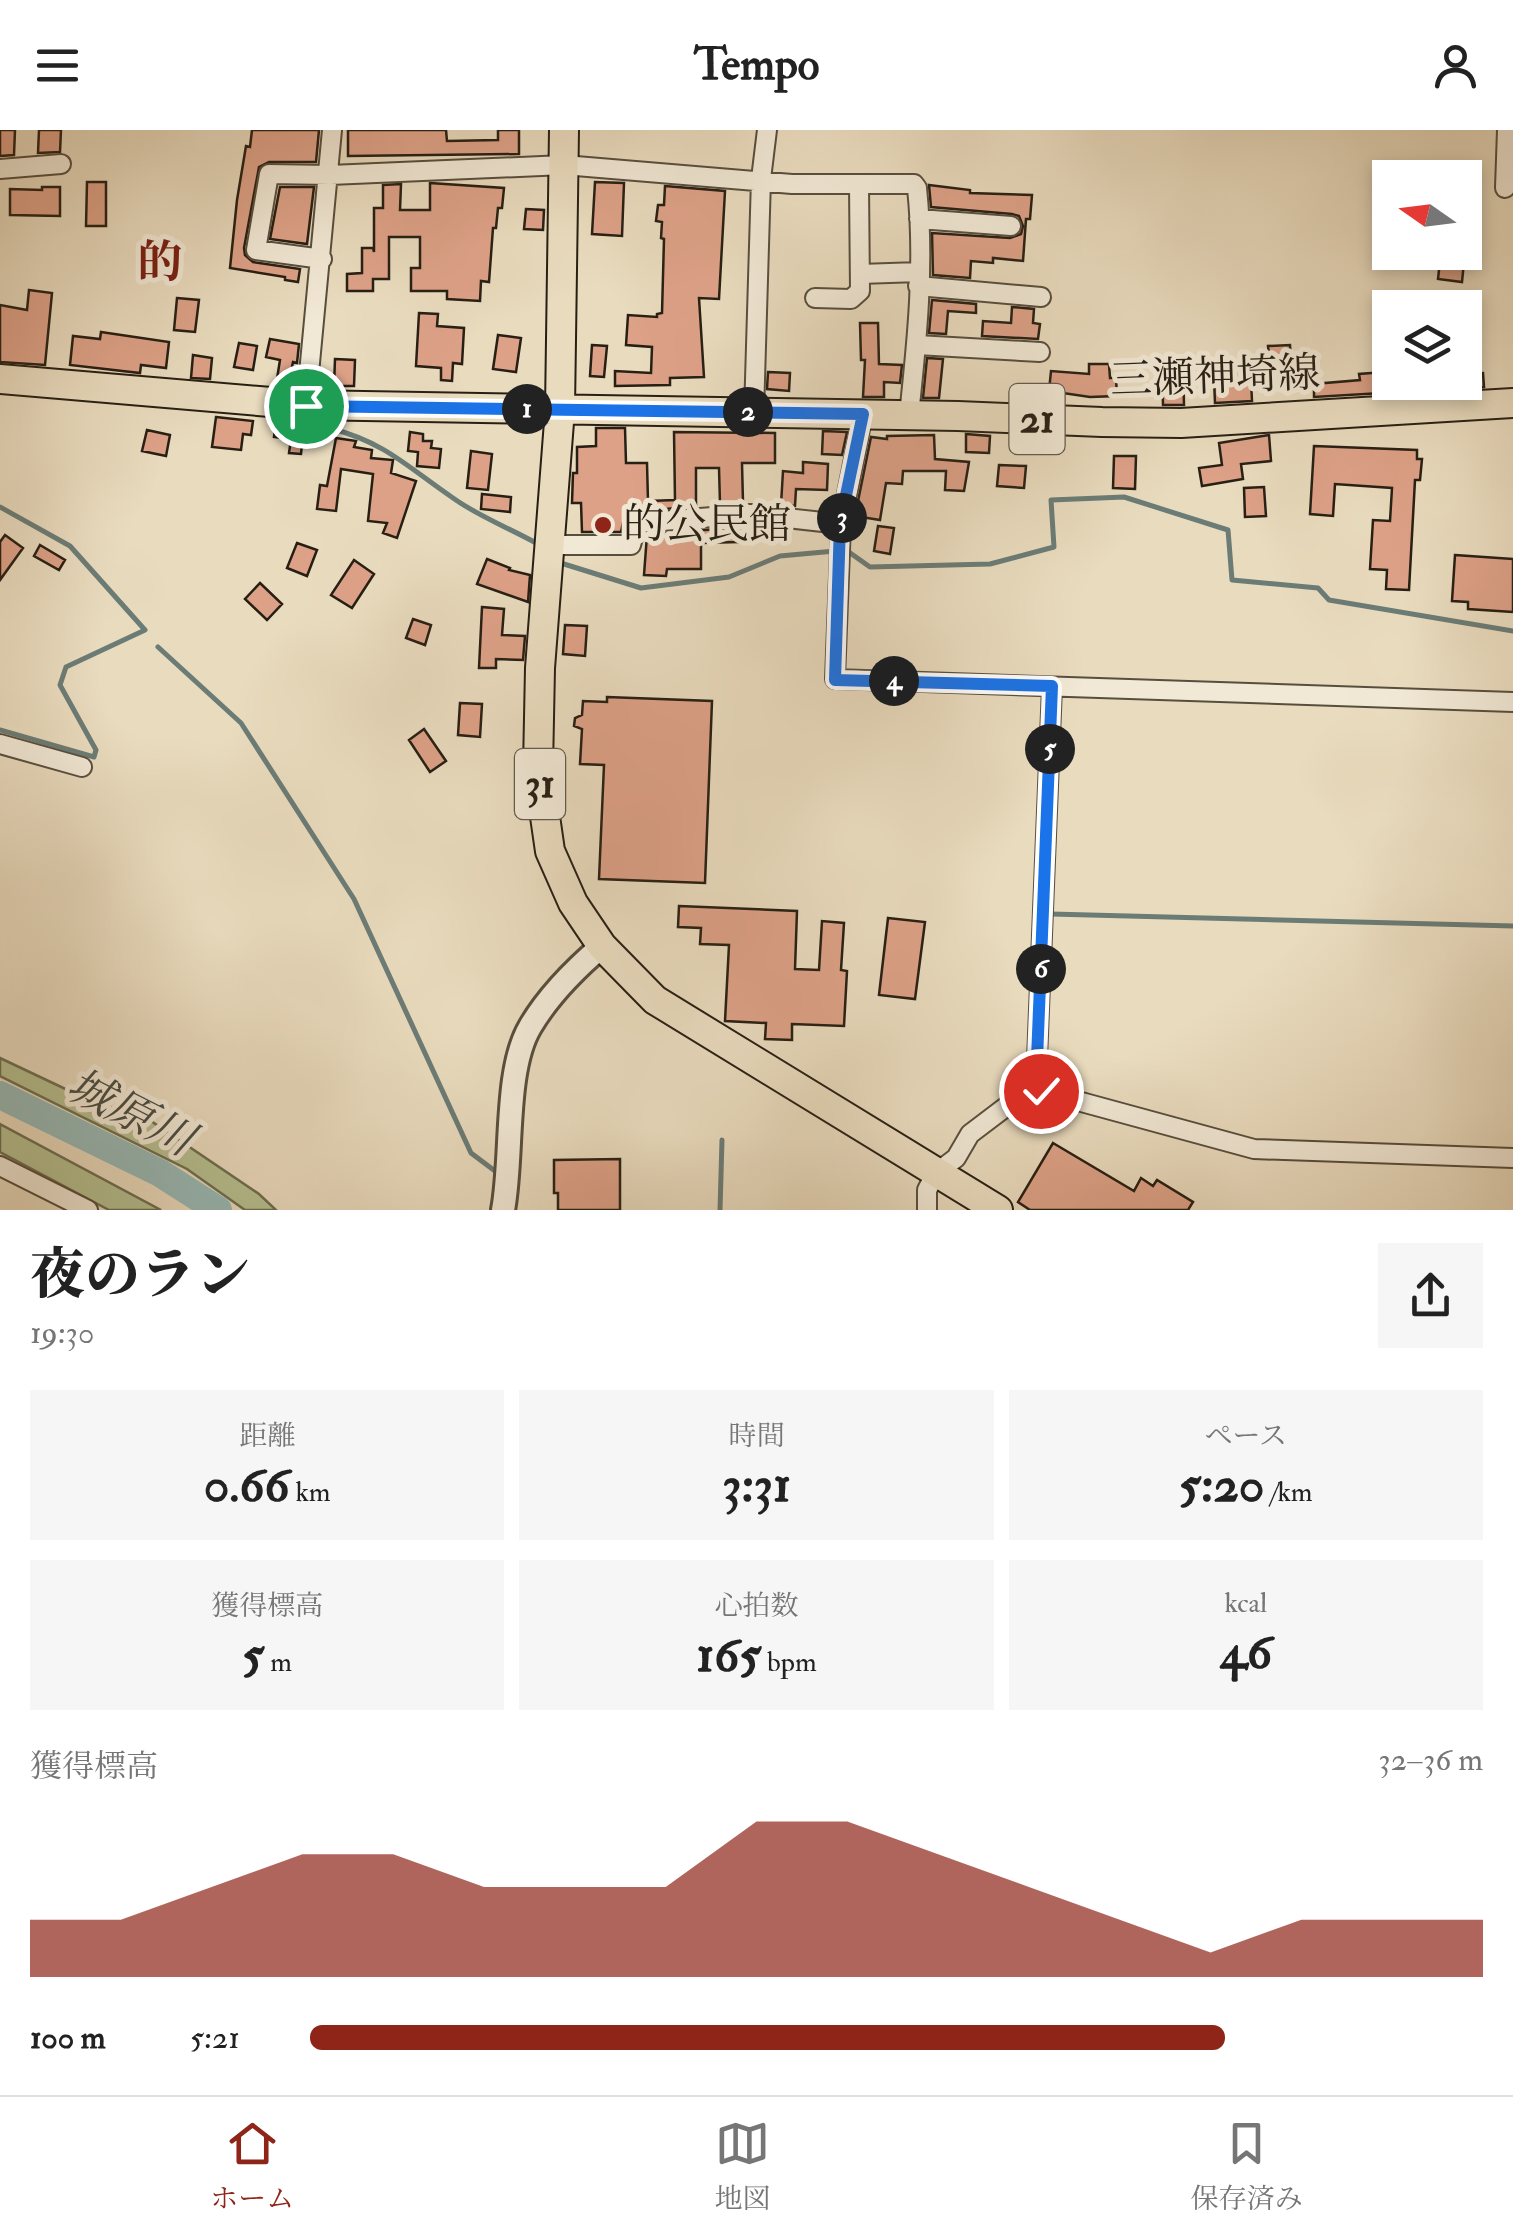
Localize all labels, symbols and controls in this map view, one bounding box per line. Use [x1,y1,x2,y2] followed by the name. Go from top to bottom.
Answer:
[694,37,819,93] text: Tempo
[30,38,85,93] icon: menu
[1428,38,1483,93] icon: person
[1372,160,1482,270] north arrow
[1372,160,1482,400] map controls
[137,235,183,291] district label: 的
[1372,290,1482,400] button: layers
[1109,347,1321,407] street label: 三瀬神埼線
[264,364,349,449] pin
[279,379,334,434] icon: arrive
[502,384,552,434] pin: 1
[1010,384,1064,454] road number: 21
[723,387,773,437] pin: 2
[522,391,532,426] text: 1
[741,394,755,429] text: 2
[817,493,867,543] pin: 3
[623,499,791,551] place label: 的公民館
[837,500,847,535] text: 3
[592,514,614,536] marker: 的公民館
[869,656,919,706] pin: 4
[886,663,902,698] text: 4
[1025,724,1075,774] pin: 5
[1044,731,1056,766] text: 5
[515,749,565,819] road number: 31
[1016,944,1066,994] pin: 6
[1034,951,1048,986] text: 6
[999,1049,1084,1134] pin
[57,1057,207,1171] water label: 城原川
[1014,1064,1069,1119] icon: check
[30,1241,250,1310] text: 夜のラン
[1378,1243,1483,1348] button: share
[30,1313,94,1353] text: 19:30
[239,1419,295,1454] text: 距離
[728,1419,785,1454] text: 時間
[1205,1419,1287,1454] text: ペース
[204,1454,290,1517] text: 0.66
[722,1454,791,1517] text: 3:31
[1179,1454,1264,1517] text: 5:20
[290,1475,331,1510] text: km
[1264,1475,1313,1510] text: /km
[1224,1586,1267,1621] text: kcal
[211,1589,323,1624] text: 獲得標高
[714,1589,799,1624] text: 心拍数
[1220,1621,1272,1684] text: 46
[242,1624,264,1687] text: 5
[696,1624,761,1687] text: 165
[264,1645,292,1680] text: m
[761,1645,817,1680] text: bpm
[1378,1740,1483,1780] text: 32–36 m
[30,1747,158,1787] text: 獲得標高
[30,2018,106,2058] text: 100 m
[190,2018,240,2058] text: 5:21
[210,2116,294,2217] tab: ホーム
[714,2116,771,2217] tab: 地図
[1191,2116,1303,2217] tab: 保存済み

